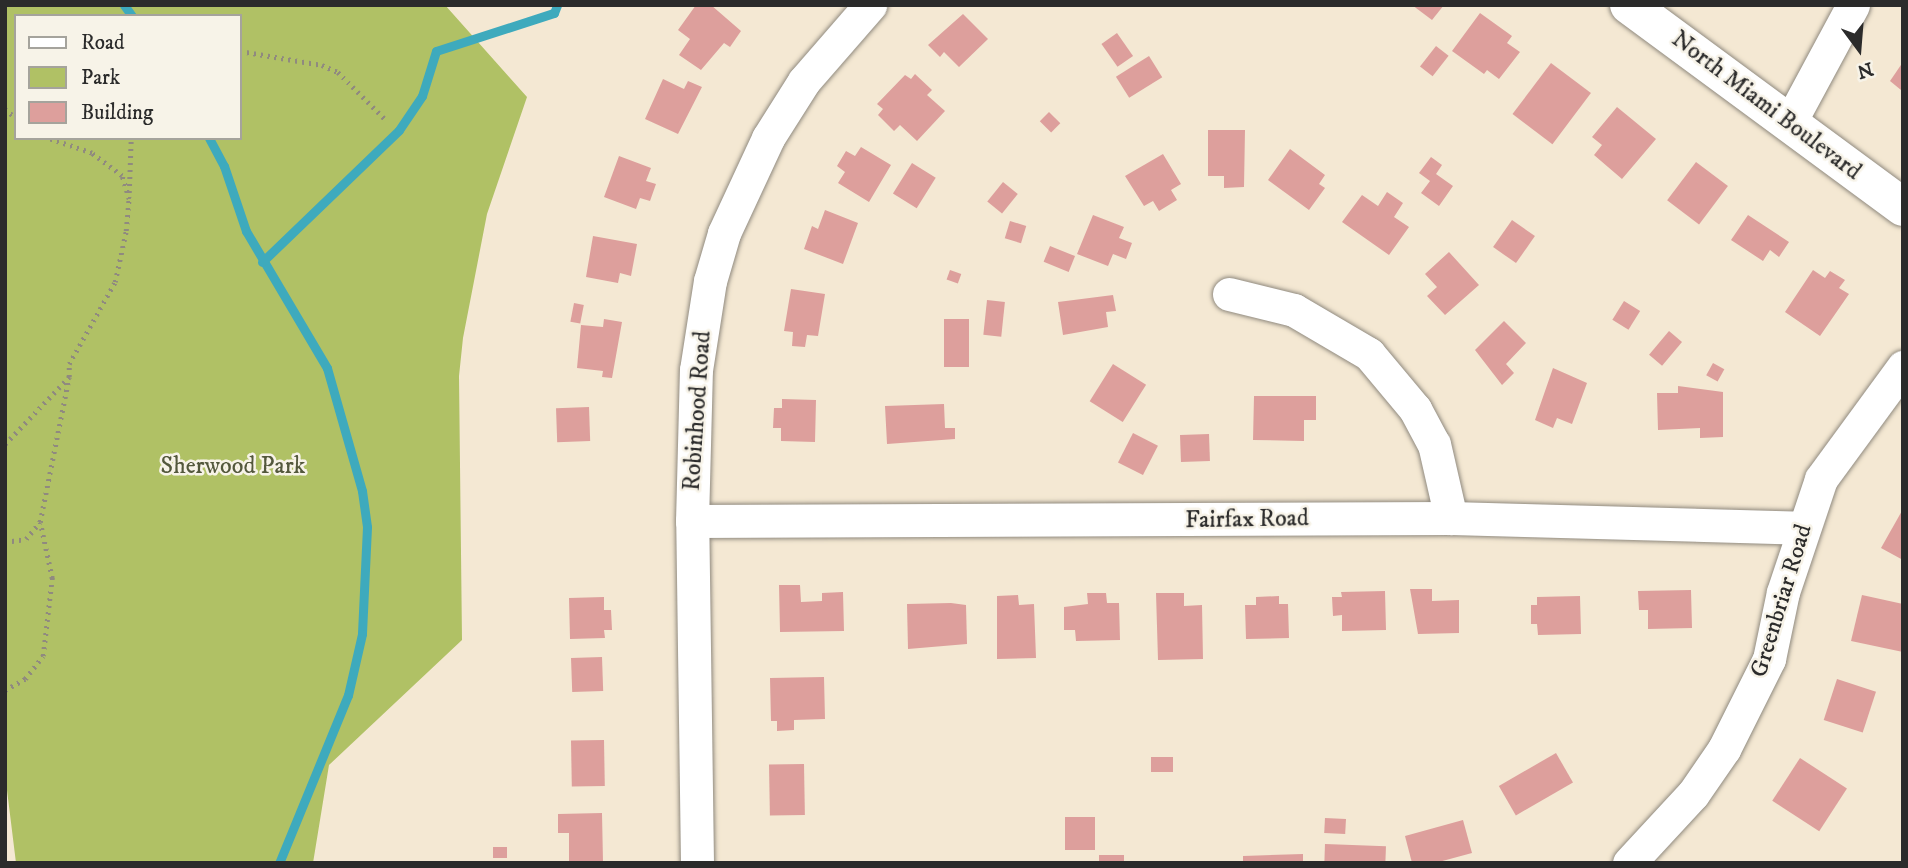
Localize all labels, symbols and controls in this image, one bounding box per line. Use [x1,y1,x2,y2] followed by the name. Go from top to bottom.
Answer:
[14,14,242,140] legend
[1824,14,1894,84] north arrow
[1666,25,1866,187] street label: North Miami Boulevard
[81,30,125,56] text: Road
[81,65,120,91] text: Park
[81,100,153,126] text: Building
[678,330,718,492] street label: Robinhood Road
[161,453,305,481] park label: Sherwood Park
[1185,505,1309,535] street label: Fairfax Road
[1745,521,1819,681] street label: Greenbriar Road

